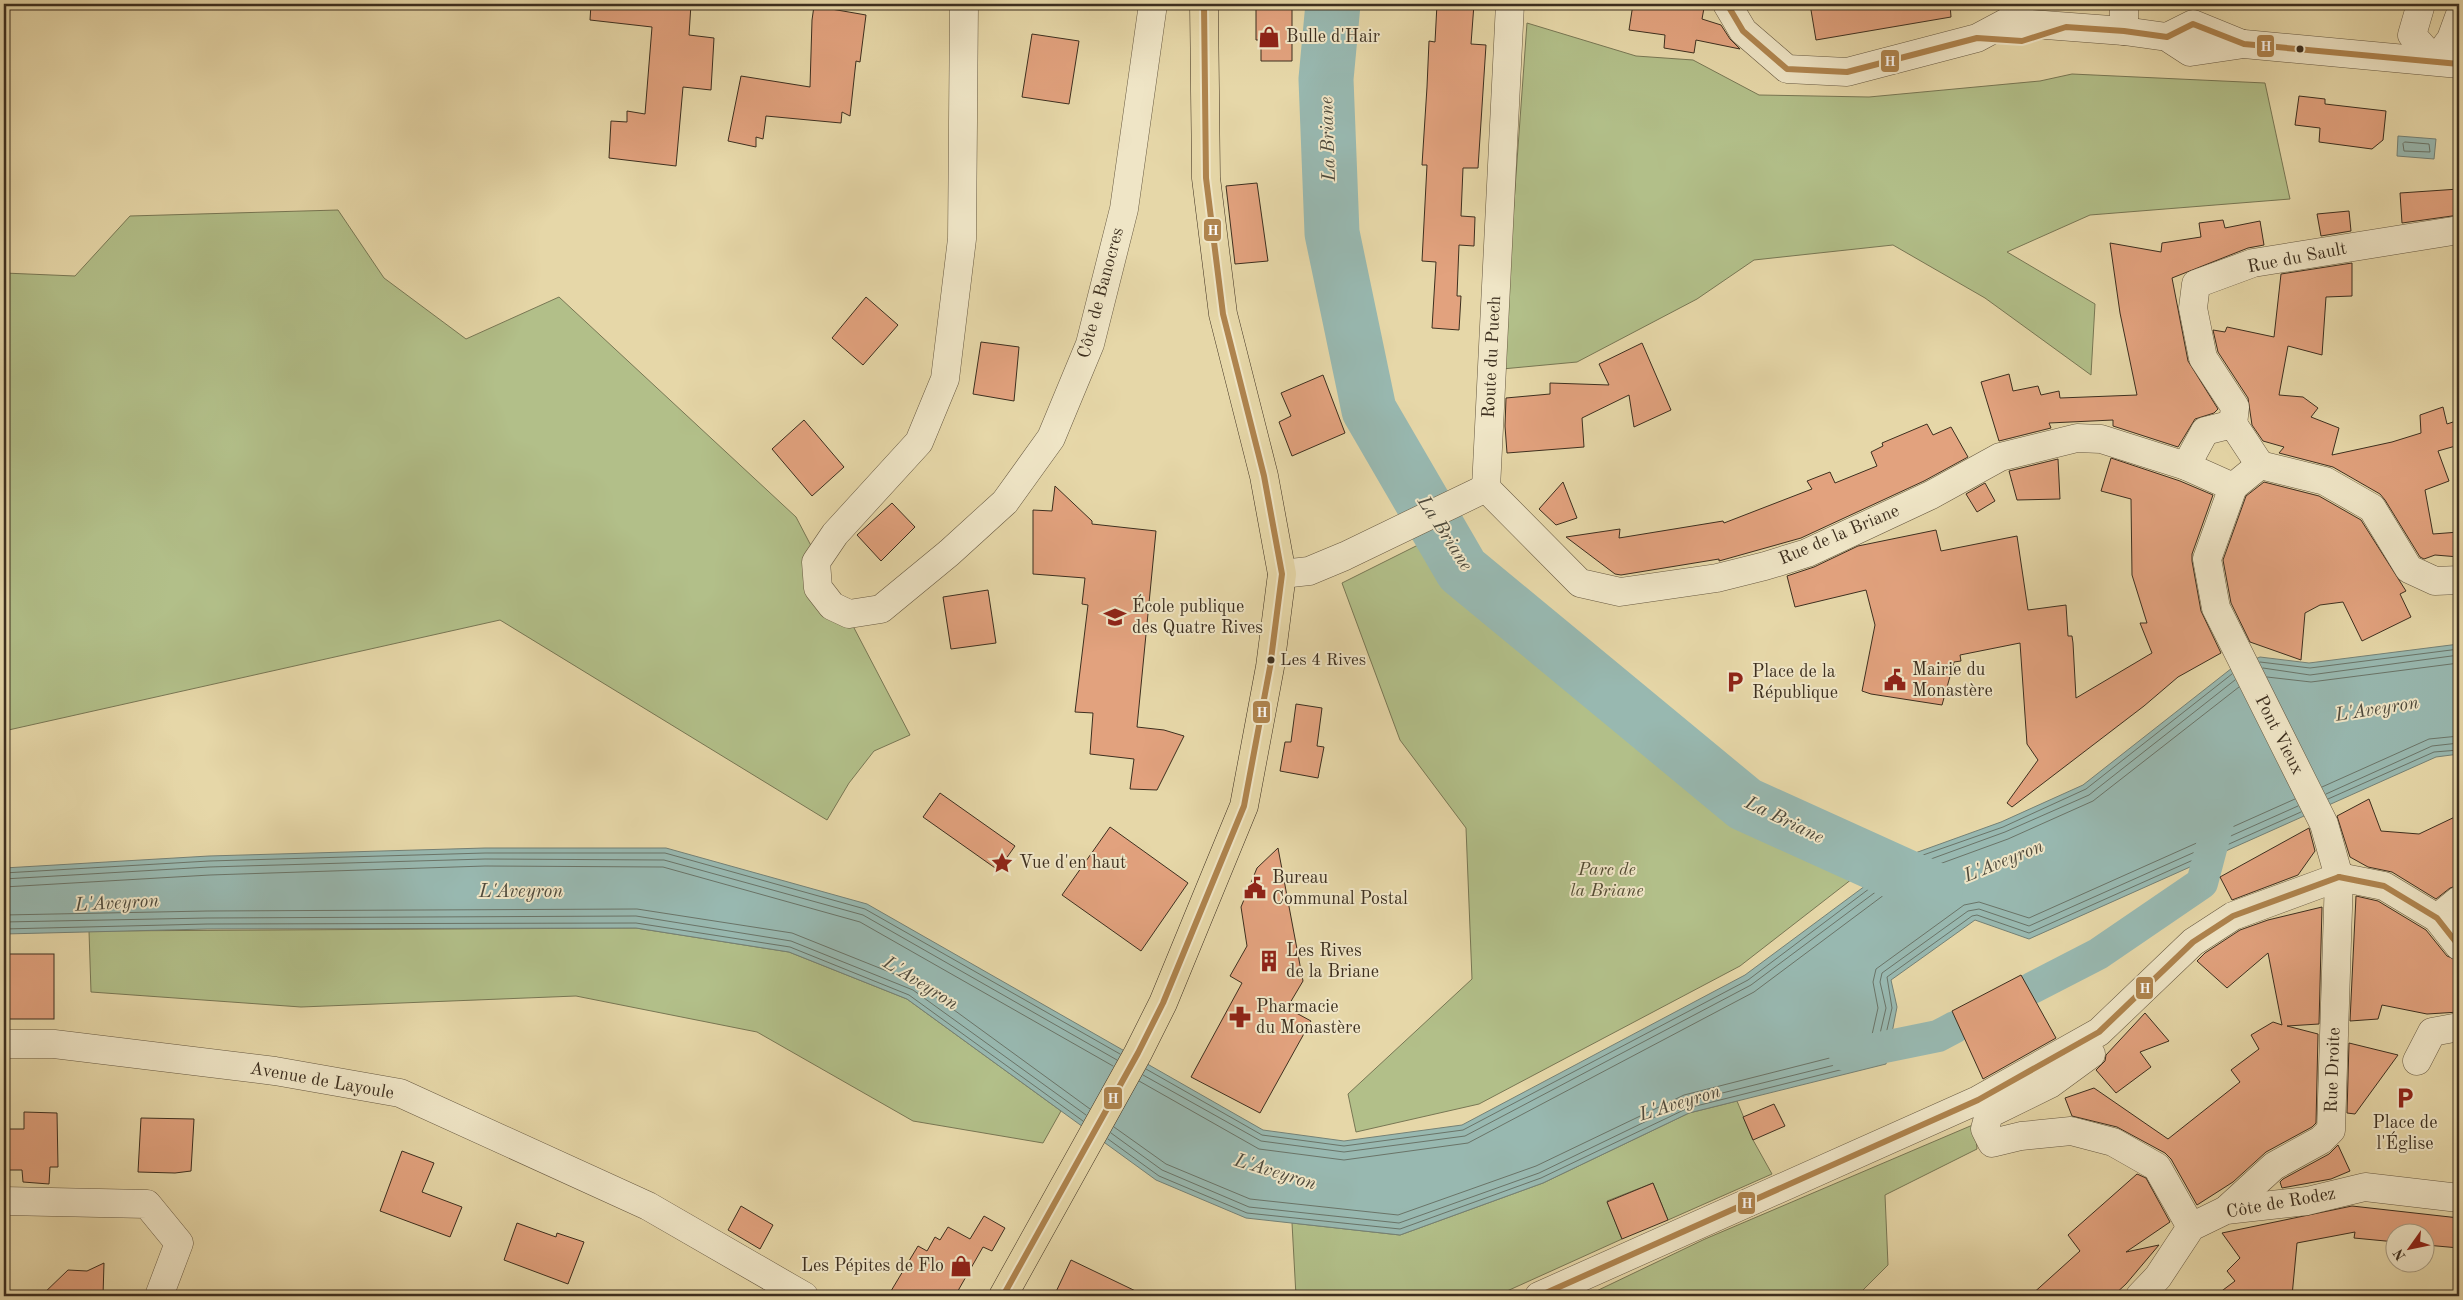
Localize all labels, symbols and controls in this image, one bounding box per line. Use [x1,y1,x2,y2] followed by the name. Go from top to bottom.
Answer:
[1256,24,1282,50] shop icon: Bulle d'Hair
[1286,28,1381,46] place label: Bulle d'Hair
[2256,34,2275,58] line badge: H
[2260,40,2272,54] text: H
[2295,44,2305,54] unlabelled marker
[1880,49,1900,73] line badge: H
[1884,55,1896,69] text: H
[1318,96,1340,183] water label: La Briane
[1203,218,1222,242] line badge: H
[1207,224,1219,238] text: H
[1075,225,1127,360] street label: Côte de Banocres
[2246,240,2348,276] street label: Rue du Sault
[1480,295,1504,419] street label: Route du Puech
[1412,492,1475,575] water label: La Briane
[1776,502,1902,568] street label: Rue de la Briane
[1132,594,1263,637] place label: École publique des Quatre Rives
[1102,604,1128,630] school or university icon: École publique des Quatre Rives
[1280,652,1366,669] place label: Les 4 Rives
[1266,655,1276,665] marker: Les 4 Rives
[1912,661,1993,700] place label: Mairie du Monastère
[1752,663,1838,702] place label: Place de la République
[1882,667,1908,693] public building icon: Mairie du Monastère
[1722,669,1748,695] parking icon: Place de la République
[2251,692,2307,778] street label: Pont Vieux
[2333,694,2420,726] water label: L'Aveyron
[1252,700,1271,724] line badge: H
[1256,706,1268,720] text: H
[1741,793,1826,848] water label: La Briane
[1960,837,2047,887] water label: L'Aveyron
[989,850,1015,876] place icon: Vue d'en haut
[1019,854,1126,872] place label: Vue d'en haut
[1570,861,1644,900] park label: Parc de la Briane
[1272,869,1408,908] place label: Bureau Communal Postal
[1242,875,1268,901] public building icon: Bureau Communal Postal
[478,883,563,902] water label: L'Aveyron
[73,892,160,916] water label: L'Aveyron
[1286,942,1379,981] place label: Les Rives de la Briane
[1256,948,1282,974] building icon: Les Rives de la Briane
[878,953,961,1014] water label: L'Aveyron
[2135,976,2154,1000] line badge: H
[2139,982,2151,996] text: H
[1256,998,1361,1037] place label: Pharmacie du Monastère
[1227,1004,1253,1030] pharmacy icon: Pharmacie du Monastère
[2323,1027,2343,1113] street label: Rue Droite
[249,1059,395,1103] street label: Avenue de Layoule
[1636,1083,1723,1126] water label: L'Aveyron
[2392,1085,2418,1111] parking icon: Place de l'Église
[1103,1086,1123,1110] line badge: H
[1107,1092,1119,1106] text: H
[2373,1114,2437,1153] place label: Place de l'Église
[1231,1151,1318,1194] water label: L'Aveyron
[2225,1185,2337,1221] street label: Côte de Rodez
[1737,1191,1756,1215] line badge: H
[1741,1197,1753,1211] text: H
[2386,1222,2436,1272] north arrow
[2391,1246,2409,1263] text: N
[948,1253,974,1279] shop icon: Les Pépites de Flo
[801,1257,944,1275] place label: Les Pépites de Flo

